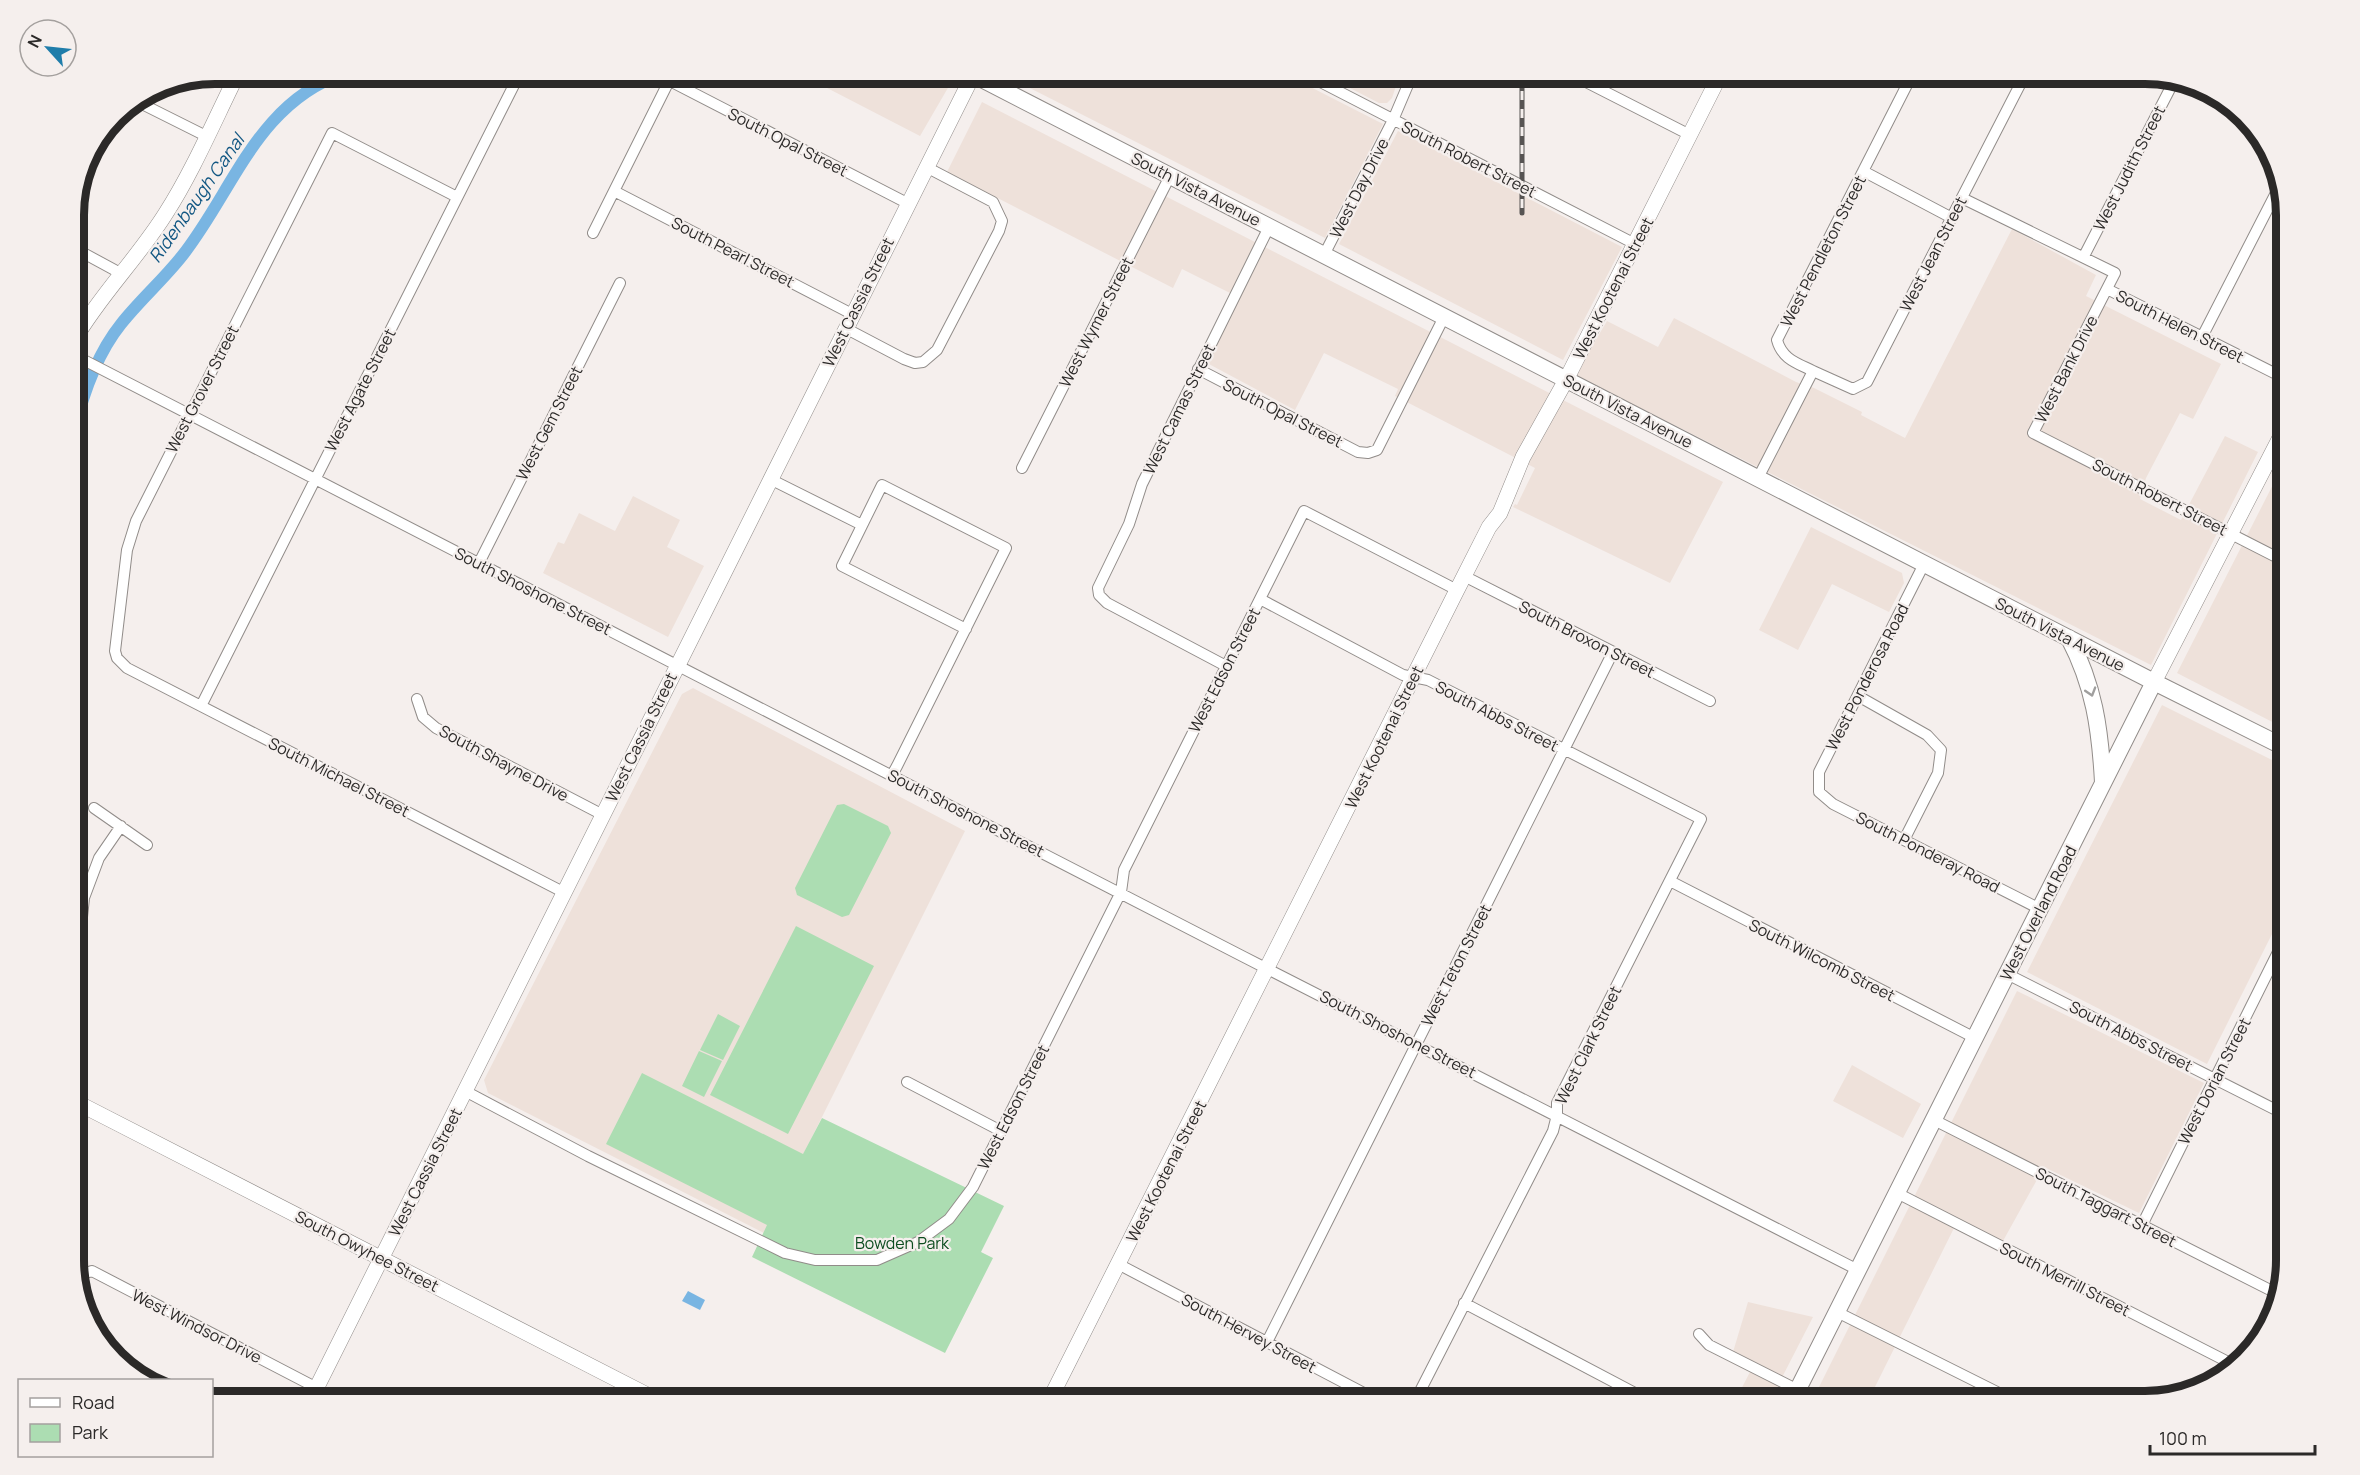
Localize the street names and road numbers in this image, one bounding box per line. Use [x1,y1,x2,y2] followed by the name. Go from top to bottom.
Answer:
[724,102,852,182] street label: South Opal Street
[2088,102,2170,234] street label: West Judith Street
[1398,115,1540,203] street label: South Robert Street
[1324,134,1394,242] street label: West Day Drive
[1127,147,1265,231] street label: South Vista Avenue
[1775,171,1871,331] street label: West Pendleton Street
[1894,193,1972,315] street label: West Jean Street
[668,211,798,293] street label: South Pearl Street
[1568,213,1658,363] street label: West Kootenai Street
[817,234,899,370] street label: West Cassia Street
[1054,253,1138,391] street label: West Wymer Street
[2112,284,2248,368] street label: South Helen Street
[2029,311,2103,427] street label: West Bank Drive
[160,321,244,457] street label: West Grover Street
[319,325,401,455] street label: West Agate Street
[1138,340,1220,478] street label: West Camas Street
[511,362,587,484] street label: West Gem Street
[1559,369,1697,453] street label: South Vista Avenue
[1219,373,1347,453] street label: South Opal Street
[2089,453,2231,541] street label: South Robert Street
[451,542,615,640] street label: South Shoshone Street
[1991,592,2129,676] street label: South Vista Avenue
[1515,595,1659,683] street label: South Broxon Street
[1820,600,1914,754] street label: West Ponderosa Road
[1183,604,1265,736] street label: West Edson Street
[1340,662,1428,812] street label: West Kootenai Street
[600,669,682,805] street label: West Cassia Street
[1432,675,1562,757] street label: South Abbs Street
[435,720,573,806] street label: South Shayne Drive
[265,732,413,822] street label: South Michael Street
[884,764,1048,862] street label: South Shoshone Street
[1852,806,2004,898] street label: South Ponderay Road
[1994,842,2082,984] street label: West Overland Road
[1416,900,1496,1030] street label: West Teton Street
[1745,914,1899,1006] street label: South Wilcomb Street
[1550,982,1626,1108] street label: West Clark Street
[1316,985,1480,1083] street label: South Shoshone Street
[2066,995,2196,1077] street label: South Abbs Street
[2172,1014,2256,1148] street label: West Dorian Street
[972,1041,1054,1173] street label: West Edson Street
[1121,1096,1211,1246] street label: West Kootenai Street
[383,1104,467,1240] street label: West Cassia Street
[2032,1162,2180,1252] street label: South Taggart Street
[291,1205,443,1297] street label: South Owyhee Street
[1996,1237,2134,1321] street label: South Merrill Street
[128,1284,266,1368] street label: West Windsor Drive
[1178,1288,1320,1378] street label: South Hervey Street

